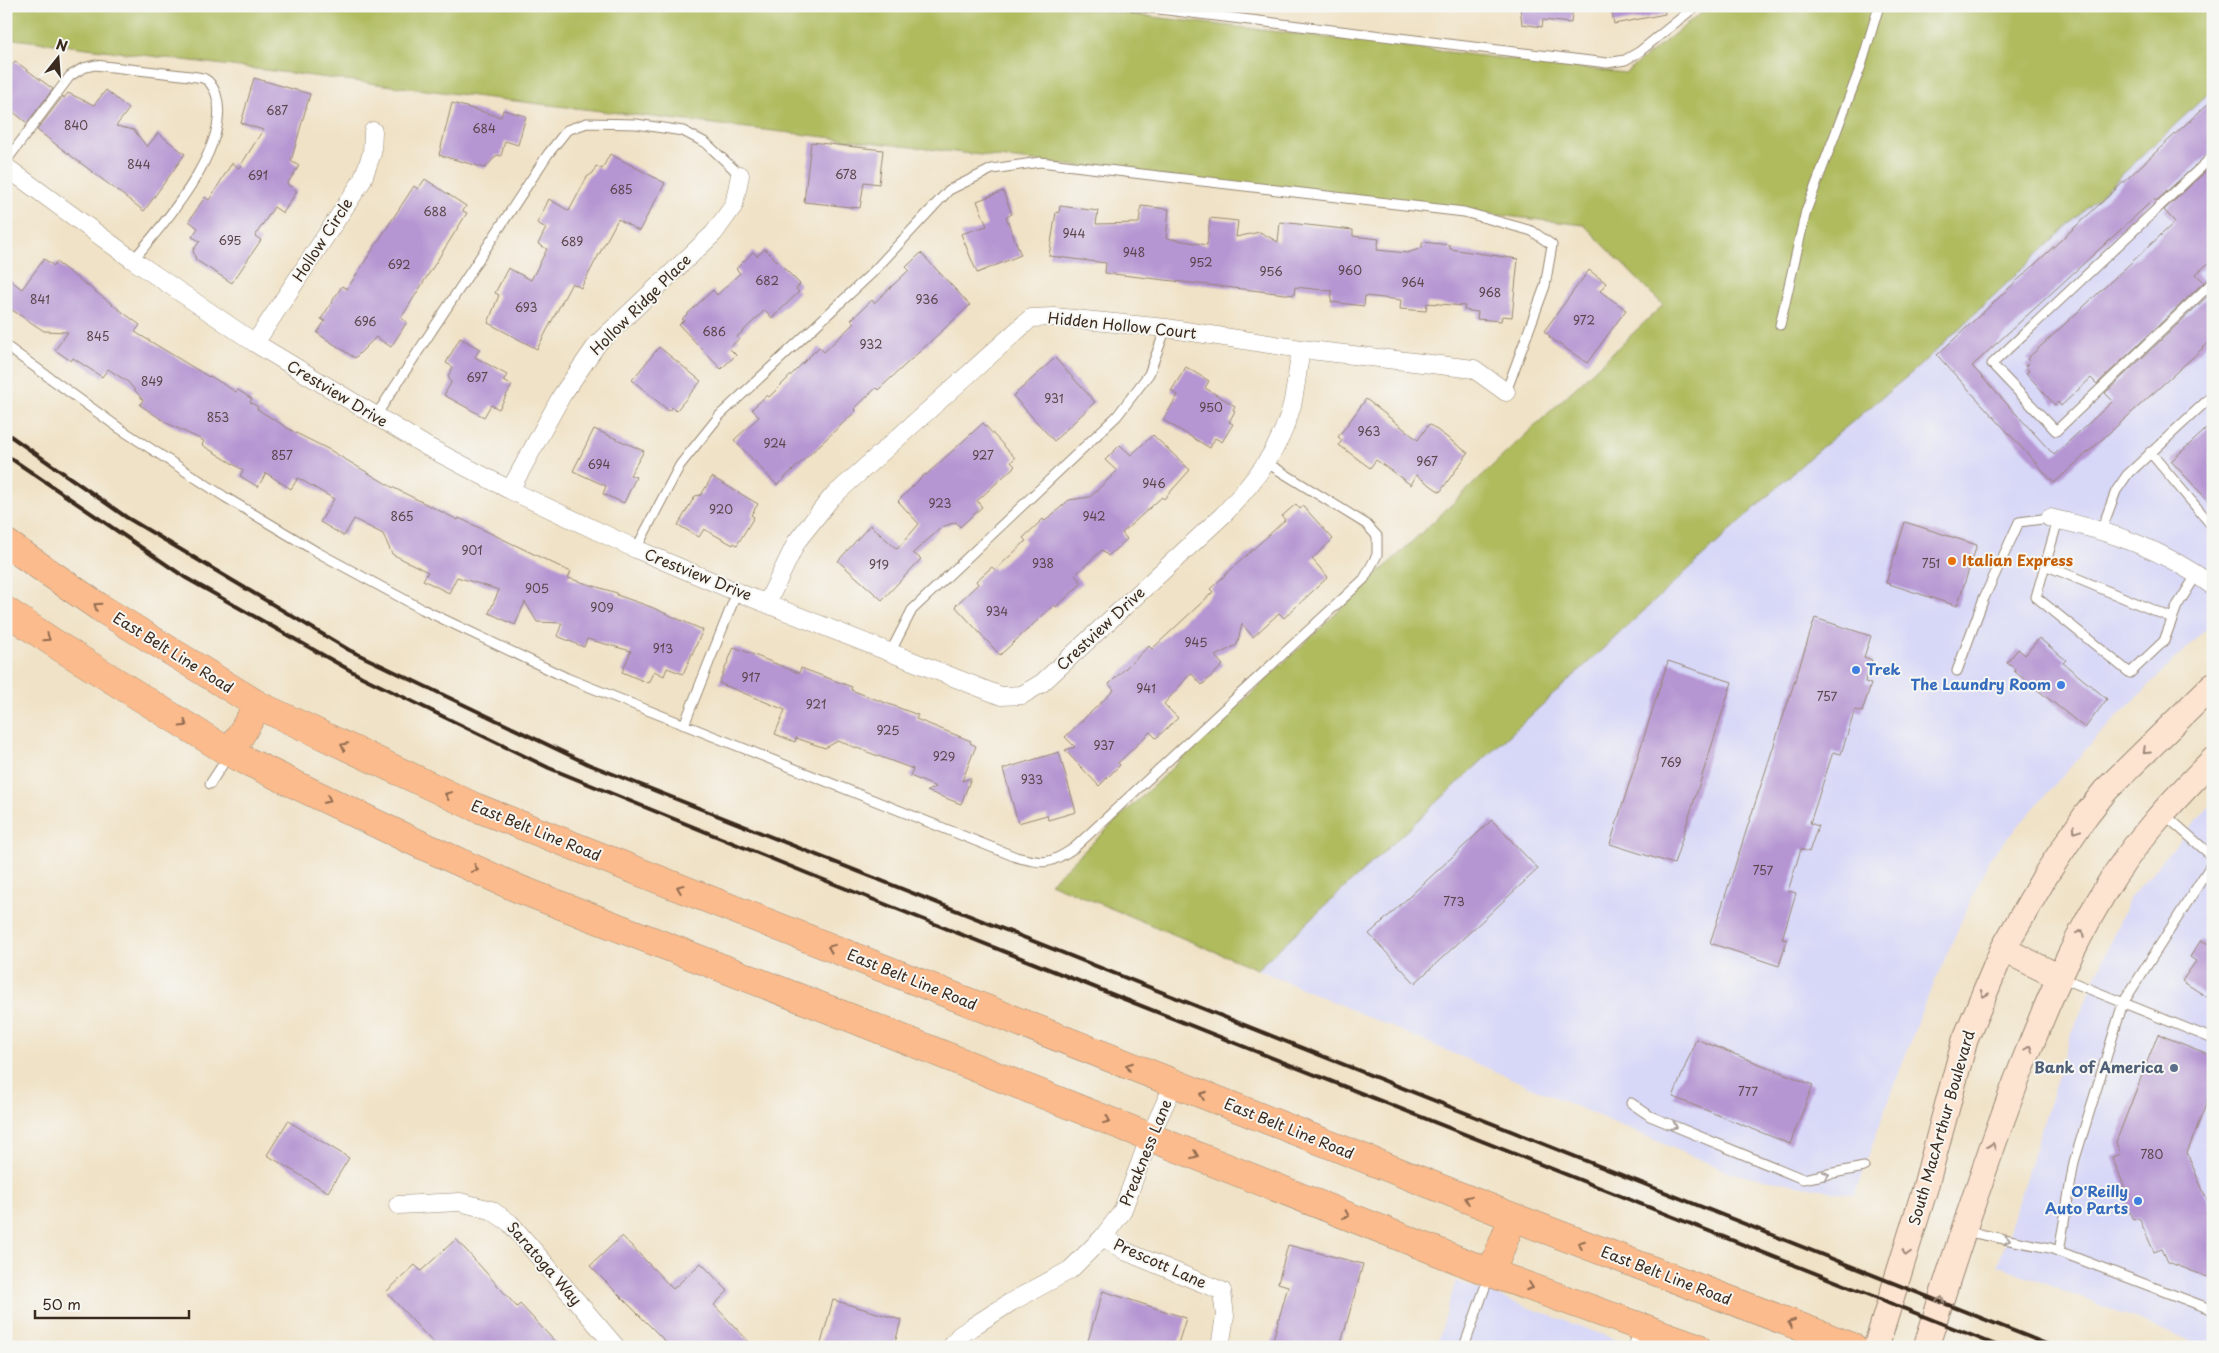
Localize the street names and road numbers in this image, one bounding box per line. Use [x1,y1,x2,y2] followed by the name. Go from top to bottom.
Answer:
[286,193,358,286] street label: Hollow Circle
[584,248,696,360] street label: Hollow Ridge Place
[1047,305,1198,344] street label: Hidden Hollow Court
[283,353,393,432] street label: Crestview Drive
[641,542,756,606] street label: Crestview Drive
[1050,581,1150,675] street label: Crestview Drive
[109,605,238,698] street label: East Belt Line Road
[468,793,605,866] street label: East Belt Line Road
[844,942,981,1015] street label: East Belt Line Road
[1902,1027,1979,1228] street label: South MacArthur Boulevard
[1221,1091,1358,1164] street label: East Belt Line Road
[1113,1095,1177,1209] street label: Preakness Lane
[502,1216,588,1310] street label: Saratoga Way
[1110,1232,1211,1293] street label: Prescott Lane
[1598,1239,1735,1310] street label: East Belt Line Road

